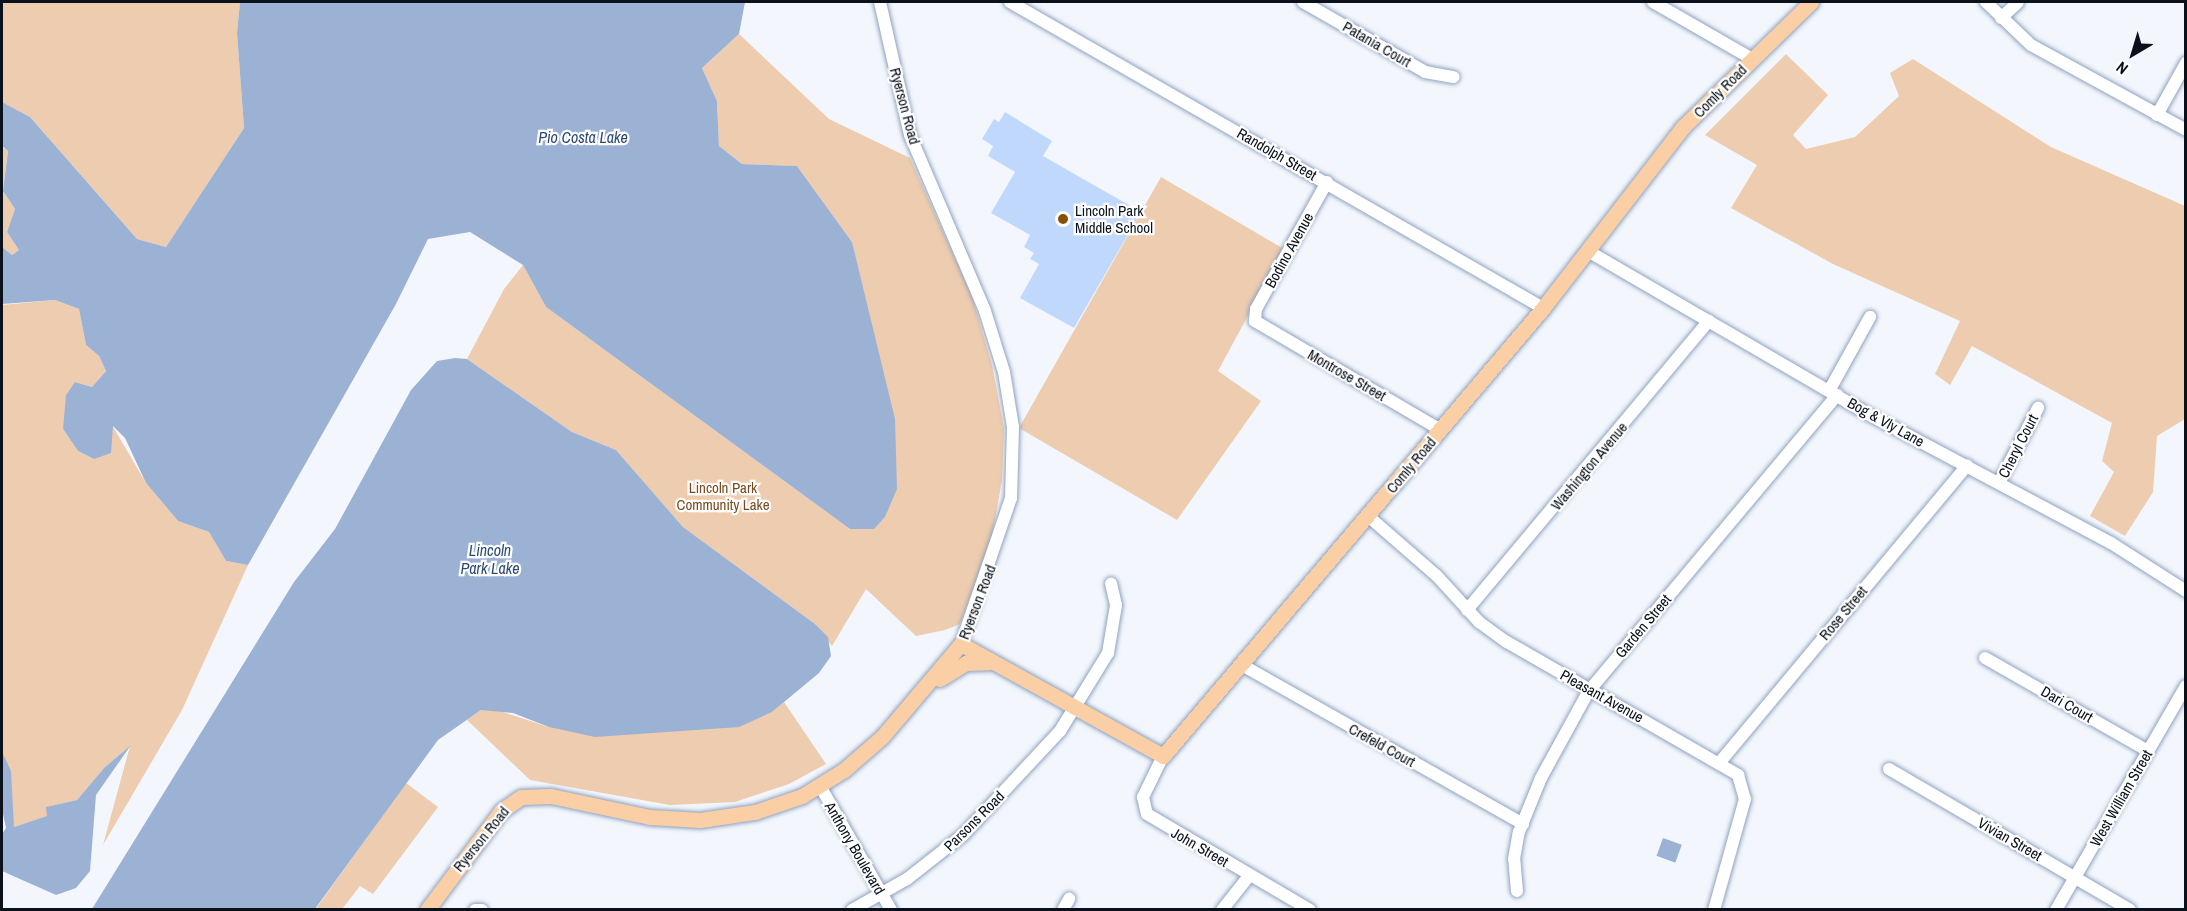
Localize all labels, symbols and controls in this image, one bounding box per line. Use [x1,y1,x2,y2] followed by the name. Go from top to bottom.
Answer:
[1340,17,1414,71] street label: Patania Court
[2103,24,2163,84] north arrow
[2111,57,2132,80] text: N
[1690,61,1750,121] street label: Comly Road
[886,66,924,146] street label: Ryerson Road
[1234,124,1320,184] street label: Randolph Street
[538,127,628,147] water label: Pio Costa Lake
[1075,201,1153,236] place label: Lincoln Park Middle School
[1261,209,1317,291] street label: Bodino Avenue
[1056,212,1070,226] marker: Lincoln Park Middle School
[1305,345,1389,405] street label: Montrose Street
[1845,394,1927,450] street label: Bog & Vly Lane
[1994,411,2042,481] street label: Cheryl Court
[1547,418,1631,514] street label: Washington Avenue
[1382,433,1440,497] street label: Comly Road
[677,478,769,513] park label: Lincoln Park Community Lake
[460,540,520,578] water label: Lincoln Park Lake
[955,562,999,642] street label: Ryerson Road
[1815,582,1871,644] street label: Rose Street
[1611,591,1675,661] street label: Garden Street
[1557,666,1647,726] street label: Pleasant Avenue
[2038,682,2096,726] street label: Dari Court
[1346,719,1418,771] street label: Crefeld Court
[2086,747,2156,849] street label: West William Street
[940,787,1008,855] street label: Parsons Road
[821,798,889,898] street label: Anthony Boulevard
[449,803,513,875] street label: Ryerson Road
[1975,813,2045,865] street label: Vivian Street
[1168,823,1232,871] street label: John Street

